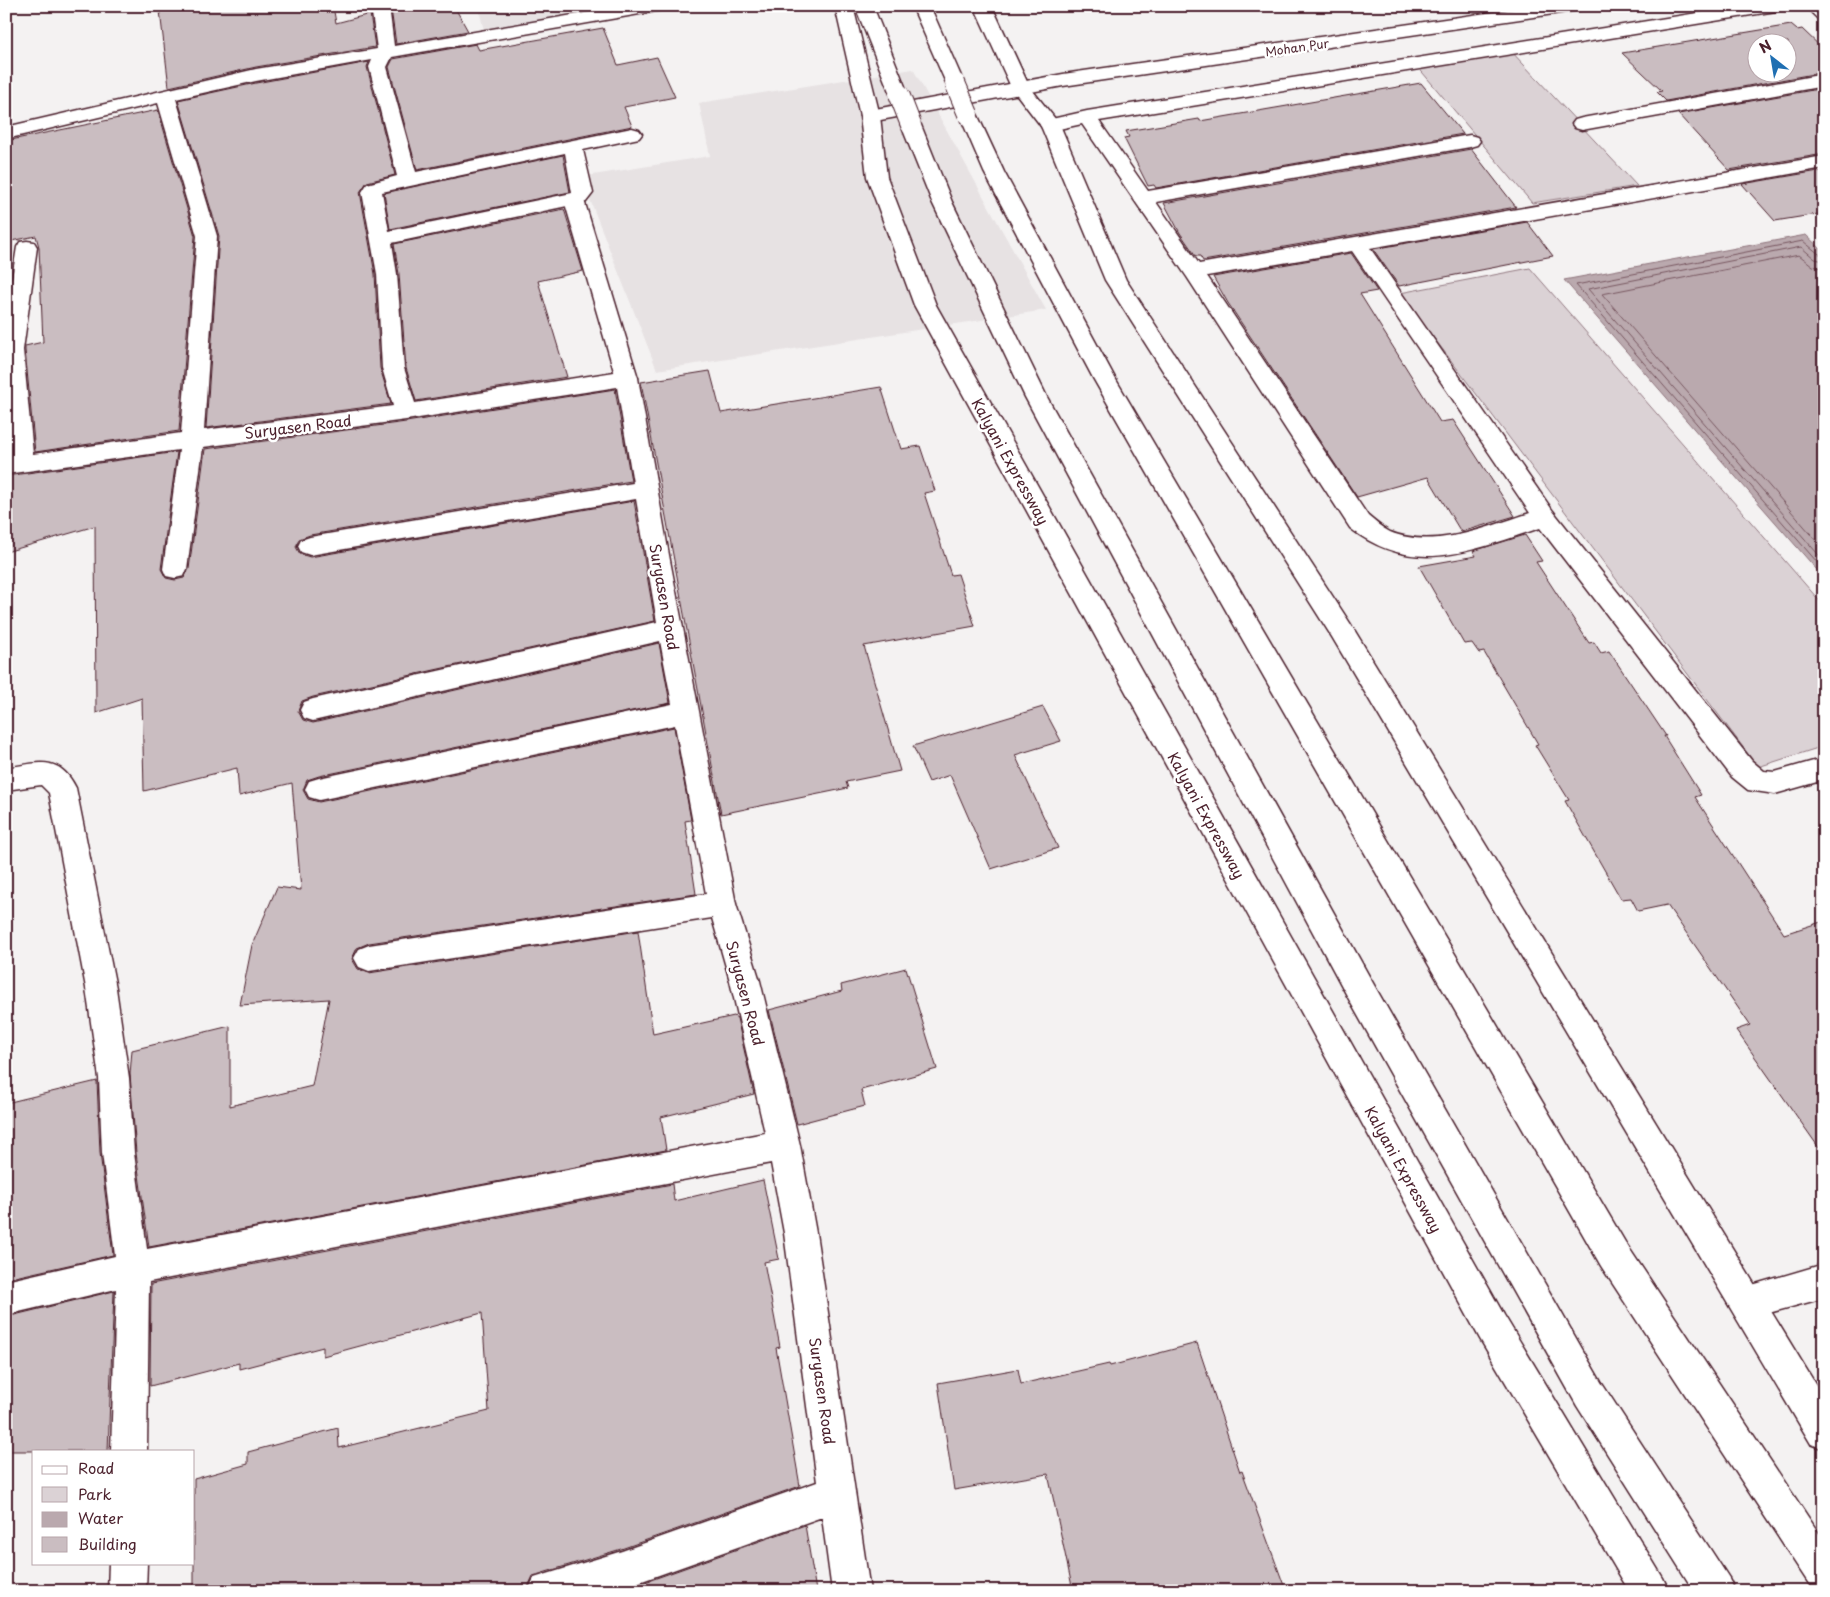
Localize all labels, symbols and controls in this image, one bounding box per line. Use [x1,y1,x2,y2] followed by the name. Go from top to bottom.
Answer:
[1748,32,1798,82] north arrow
[1264,34,1330,60] street label: Mohan Pur
[1755,35,1775,58] text: N
[967,393,1055,529] street label: Kalyani Expressway
[243,408,353,444] street label: Suryasen Road
[644,542,686,652] street label: Suryasen Road
[1163,747,1251,883] street label: Kalyani Expressway
[721,938,771,1048] street label: Suryasen Road
[1360,1101,1448,1237] street label: Kalyani Expressway
[804,1336,842,1446] street label: Suryasen Road
[32,1450,195,1564] legend
[78,1456,114,1479] text: Road
[78,1482,112,1505] text: Park
[78,1506,123,1529] text: Water
[78,1532,137,1555] text: Building

